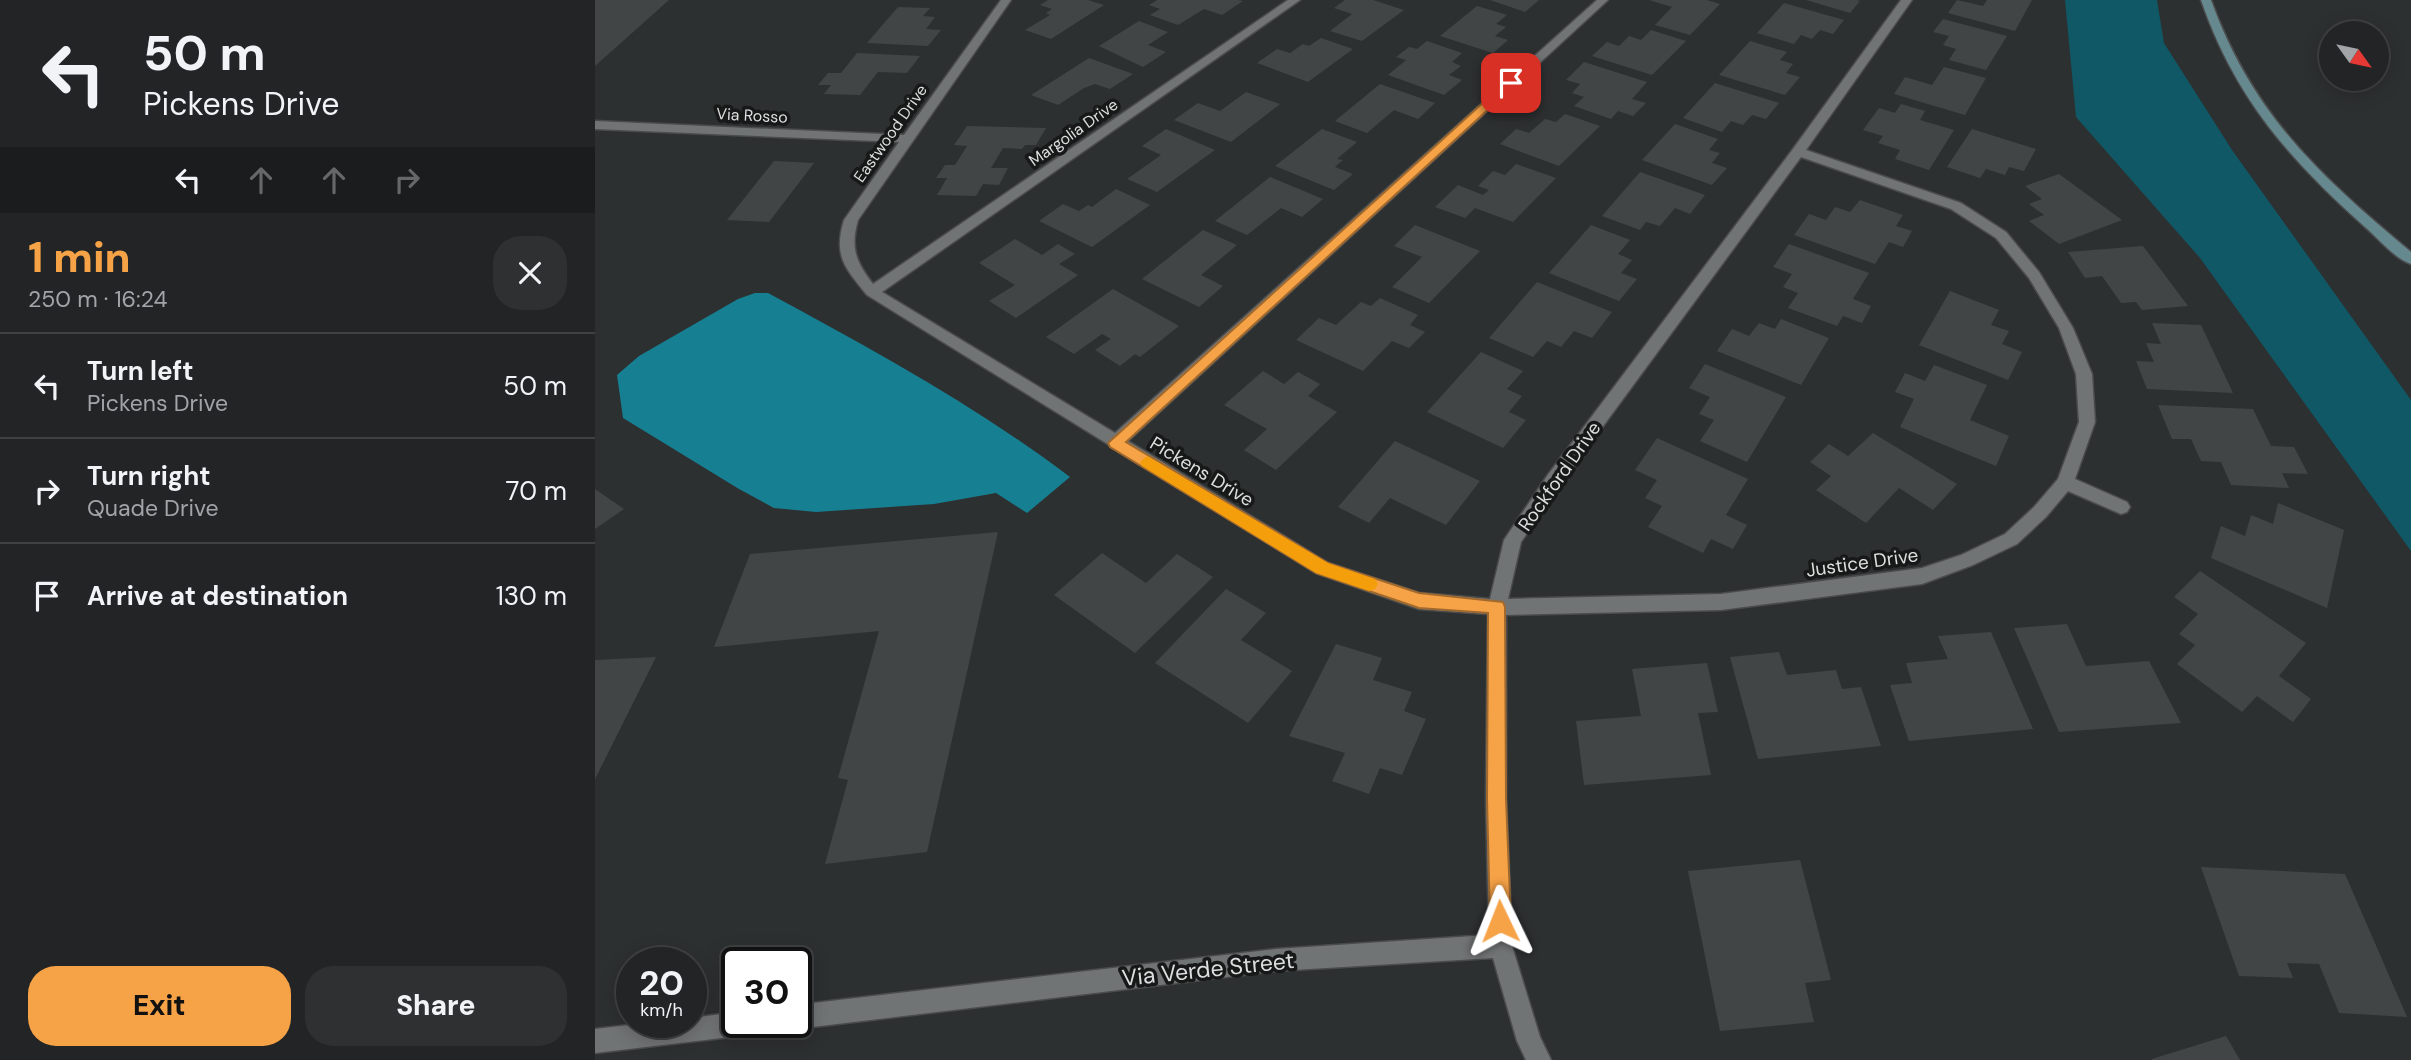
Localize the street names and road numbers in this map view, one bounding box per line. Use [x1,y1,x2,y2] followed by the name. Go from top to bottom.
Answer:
[849,80,932,186] street label: Eastwood Drive
[1025,94,1122,171] street label: Margolia Drive
[716,103,788,128] street label: Via Rosso
[1512,417,1606,536] street label: Rockford Drive
[1145,431,1258,512] street label: Pickens Drive
[1804,542,1920,583] street label: Justice Drive
[1120,945,1296,993] street label: Via Verde Street

